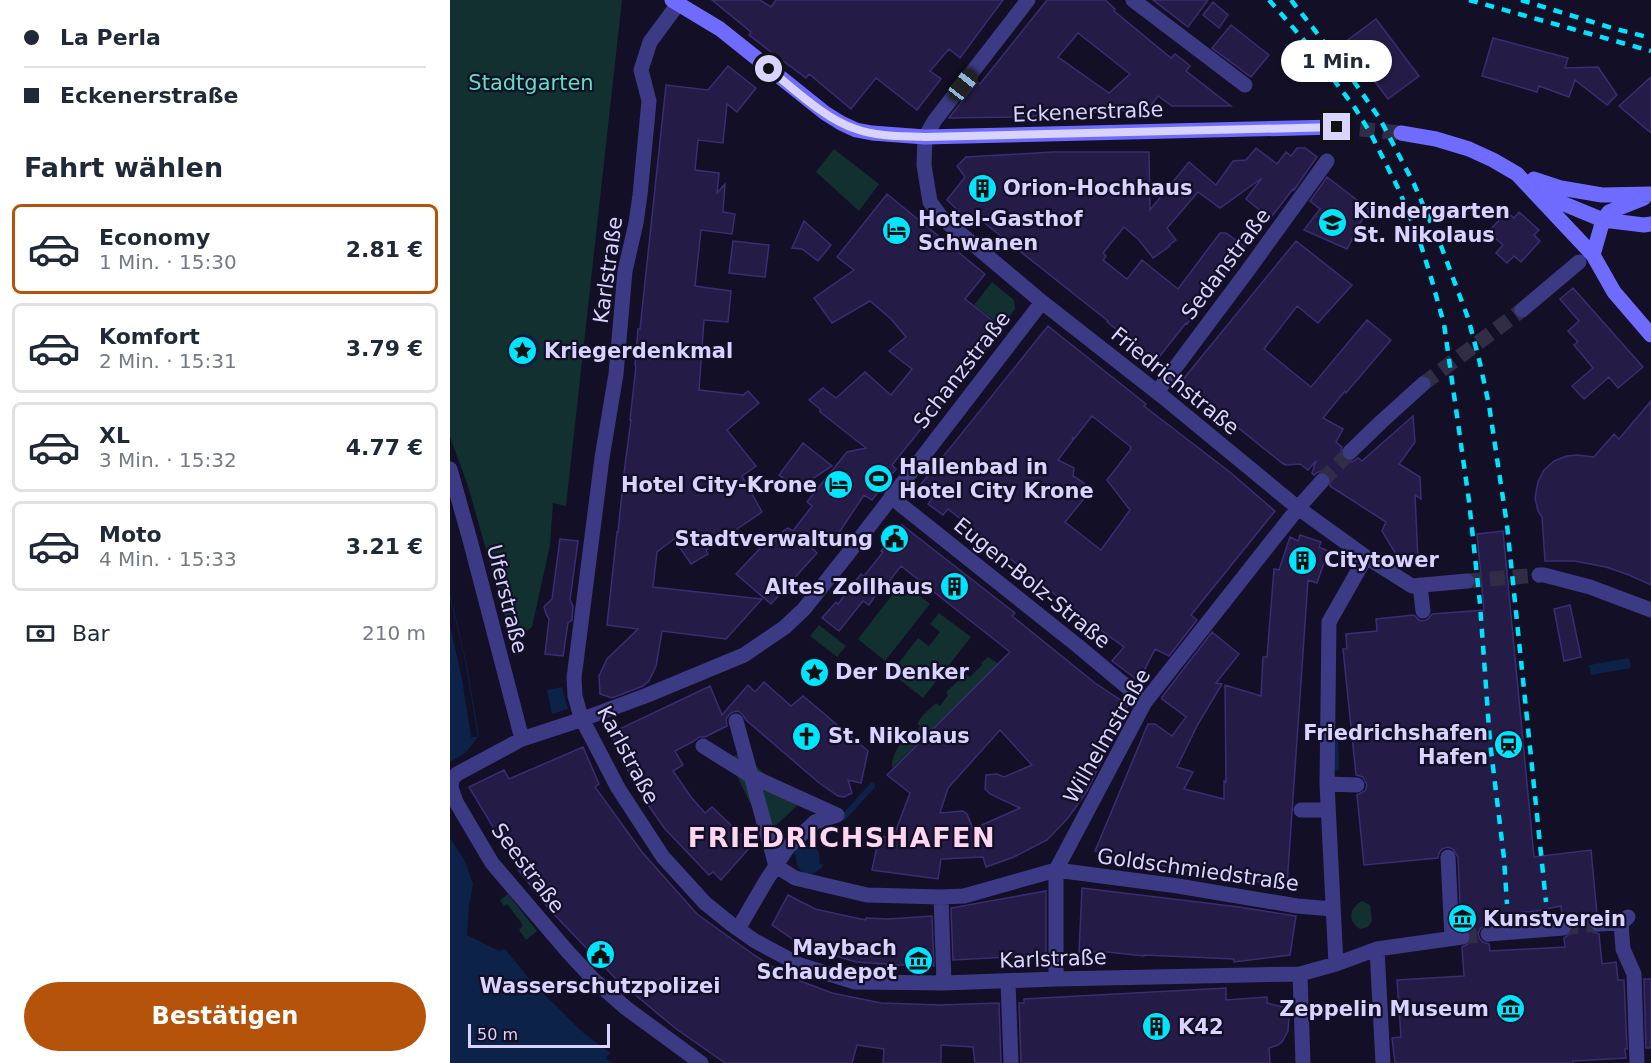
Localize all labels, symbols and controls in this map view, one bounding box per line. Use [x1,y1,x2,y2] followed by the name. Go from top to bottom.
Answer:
[60,25,161,50] text: La Perla
[1282,40,1392,82] callout: 1 Min.
[1302,49,1371,73] text: 1 Min.
[755,55,782,82] route start
[945,65,981,105] car
[468,71,594,95] park label: Stadtgarten
[60,83,239,108] text: Eckenerstraße
[1012,97,1164,127] street label: Eckenerstraße
[1323,113,1350,140] route end
[24,152,223,183] text: Fahrt wählen
[966,172,998,204] building icon: Orion-Hochhaus
[1003,176,1192,200] place label: Orion-Hochhaus
[1353,199,1510,247] place label: Kindergarten St. Nikolaus
[1177,204,1275,324] street label: Sedanstraße
[918,207,1084,255] place label: Hotel-Gasthof Schwanen
[1316,207,1348,239] school or university icon: Kindergarten St. Nikolaus
[589,215,627,325] street label: Karlstraße
[881,215,913,247] hotel icon: Hotel-Gasthof Schwanen
[27,222,81,276] icon: car
[99,225,210,250] text: Economy
[346,237,423,262] text: 2.81 €
[99,250,237,274] text: 1 Min. · 15:30
[909,307,1015,433] street label: Schanzstraße
[27,321,81,375] icon: car
[1106,322,1244,440] street label: Friedrichstraße
[99,324,200,349] text: Komfort
[507,335,539,367] place icon: Kriegerdenkmal
[346,336,423,361] text: 3.79 €
[544,339,733,363] place label: Kriegerdenkmal
[99,349,237,373] text: 2 Min. · 15:31
[27,420,81,474] icon: car
[99,423,130,448] text: XL
[346,435,423,460] text: 4.77 €
[99,448,237,472] text: 3 Min. · 15:32
[899,455,1094,503] place label: Hallenbad in Hotel City Krone
[862,463,894,495] sports icon: Hallenbad in Hotel City Krone
[822,469,854,501] hotel icon: Hotel City-Krone
[621,473,817,497] place label: Hotel City-Krone
[949,513,1115,653] street label: Eugen-Bolz-Straße
[27,519,81,573] icon: car
[99,522,162,547] text: Moto
[878,523,910,555] public building icon: Stadtverwaltung
[675,527,873,551] place label: Stadtverwaltung
[346,534,423,559] text: 3.21 €
[482,542,532,656] street label: Uferstraße
[1287,544,1319,576] building icon: Citytower
[99,547,237,571] text: 4 Min. · 15:33
[1324,548,1439,572] place label: Citytower
[938,571,970,603] building icon: Altes Zollhaus
[765,575,933,599] place label: Altes Zollhaus
[24,617,57,650] icon: cash
[72,621,110,646] text: Bar
[362,621,426,645] text: 210 m
[798,656,830,688] place icon: Der Denker
[835,660,970,684] place label: Der Denker
[1059,664,1155,808] street label: Wilhelmstraße
[592,702,664,808] street label: Karlstraße
[791,720,823,752] church icon: St. Nikolaus
[1303,721,1488,769] place label: Friedrichshafen Hafen
[828,724,970,748] place label: St. Nikolaus
[1493,729,1525,761] station icon: Friedrichshafen Hafen
[487,818,569,918] street label: Seestraße
[688,822,996,853] district label: FRIEDRICHSHAFEN
[1096,844,1300,896] street label: Goldschmiedstraße
[1446,903,1478,935] museum icon: Kunstverein
[1483,907,1626,931] place label: Kunstverein
[757,936,897,984] place label: Maybach Schaudepot
[584,939,616,971] public building icon: Wasserschutzpolizei
[902,944,934,976] museum icon: Maybach Schaudepot
[999,945,1107,973] street label: Karlstraße
[480,974,720,998] place label: Wasserschutzpolizei
[24,982,426,1051] button: Bestätigen
[1494,993,1526,1025] museum icon: Zeppelin Museum
[1279,997,1489,1021] place label: Zeppelin Museum
[1141,1011,1173,1043] building icon: K42
[1178,1015,1224,1039] place label: K42
[468,1021,610,1048] scale bar
[477,1025,518,1044] text: 50 m

